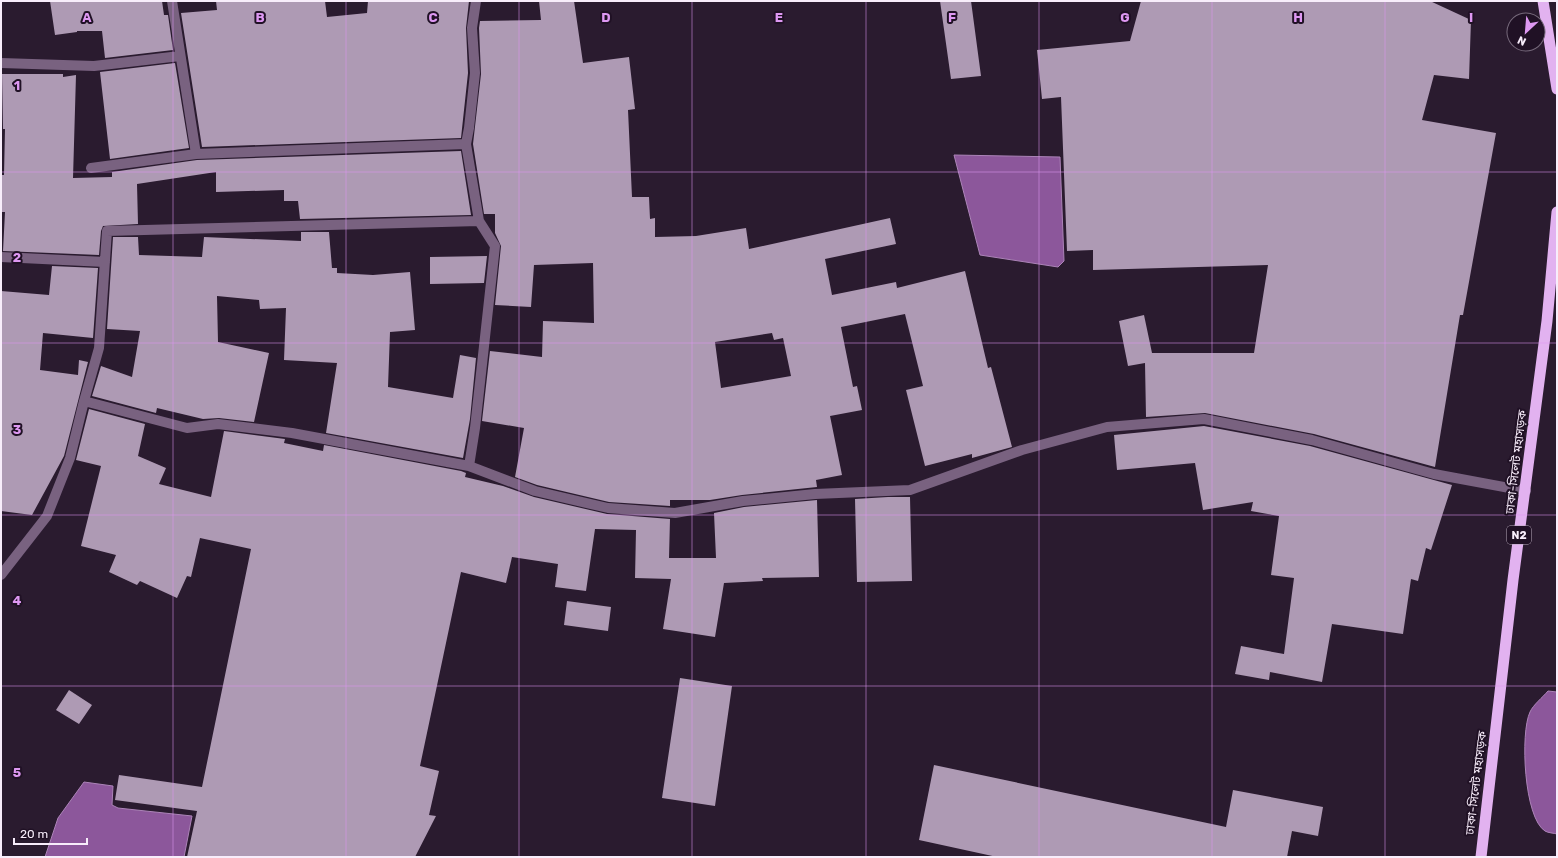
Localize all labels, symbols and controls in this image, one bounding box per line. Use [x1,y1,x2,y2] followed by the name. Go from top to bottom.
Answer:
[82,10,92,25] text: A
[255,10,265,25] text: B
[428,10,438,25] text: C
[601,10,611,25] text: D
[775,10,783,25] text: E
[948,10,956,25] text: F
[1120,10,1130,25] text: G
[1293,10,1303,25] text: H
[1469,10,1473,25] text: I
[1506,12,1546,52] north arrow
[1515,33,1528,48] text: N
[14,78,20,93] text: 1
[13,250,21,265] text: 2
[1502,409,1529,516] street label: ঢাকা-সিলেট মহাসড়ক
[13,422,22,437] text: 3
[1507,526,1531,544] road number: N2
[13,593,22,608] text: 4
[1462,730,1489,837] street label: ঢাকা-সিলেট মহাসড়ক
[13,765,21,780] text: 5
[14,820,87,846] scale bar
[20,827,48,841] text: 20 m

